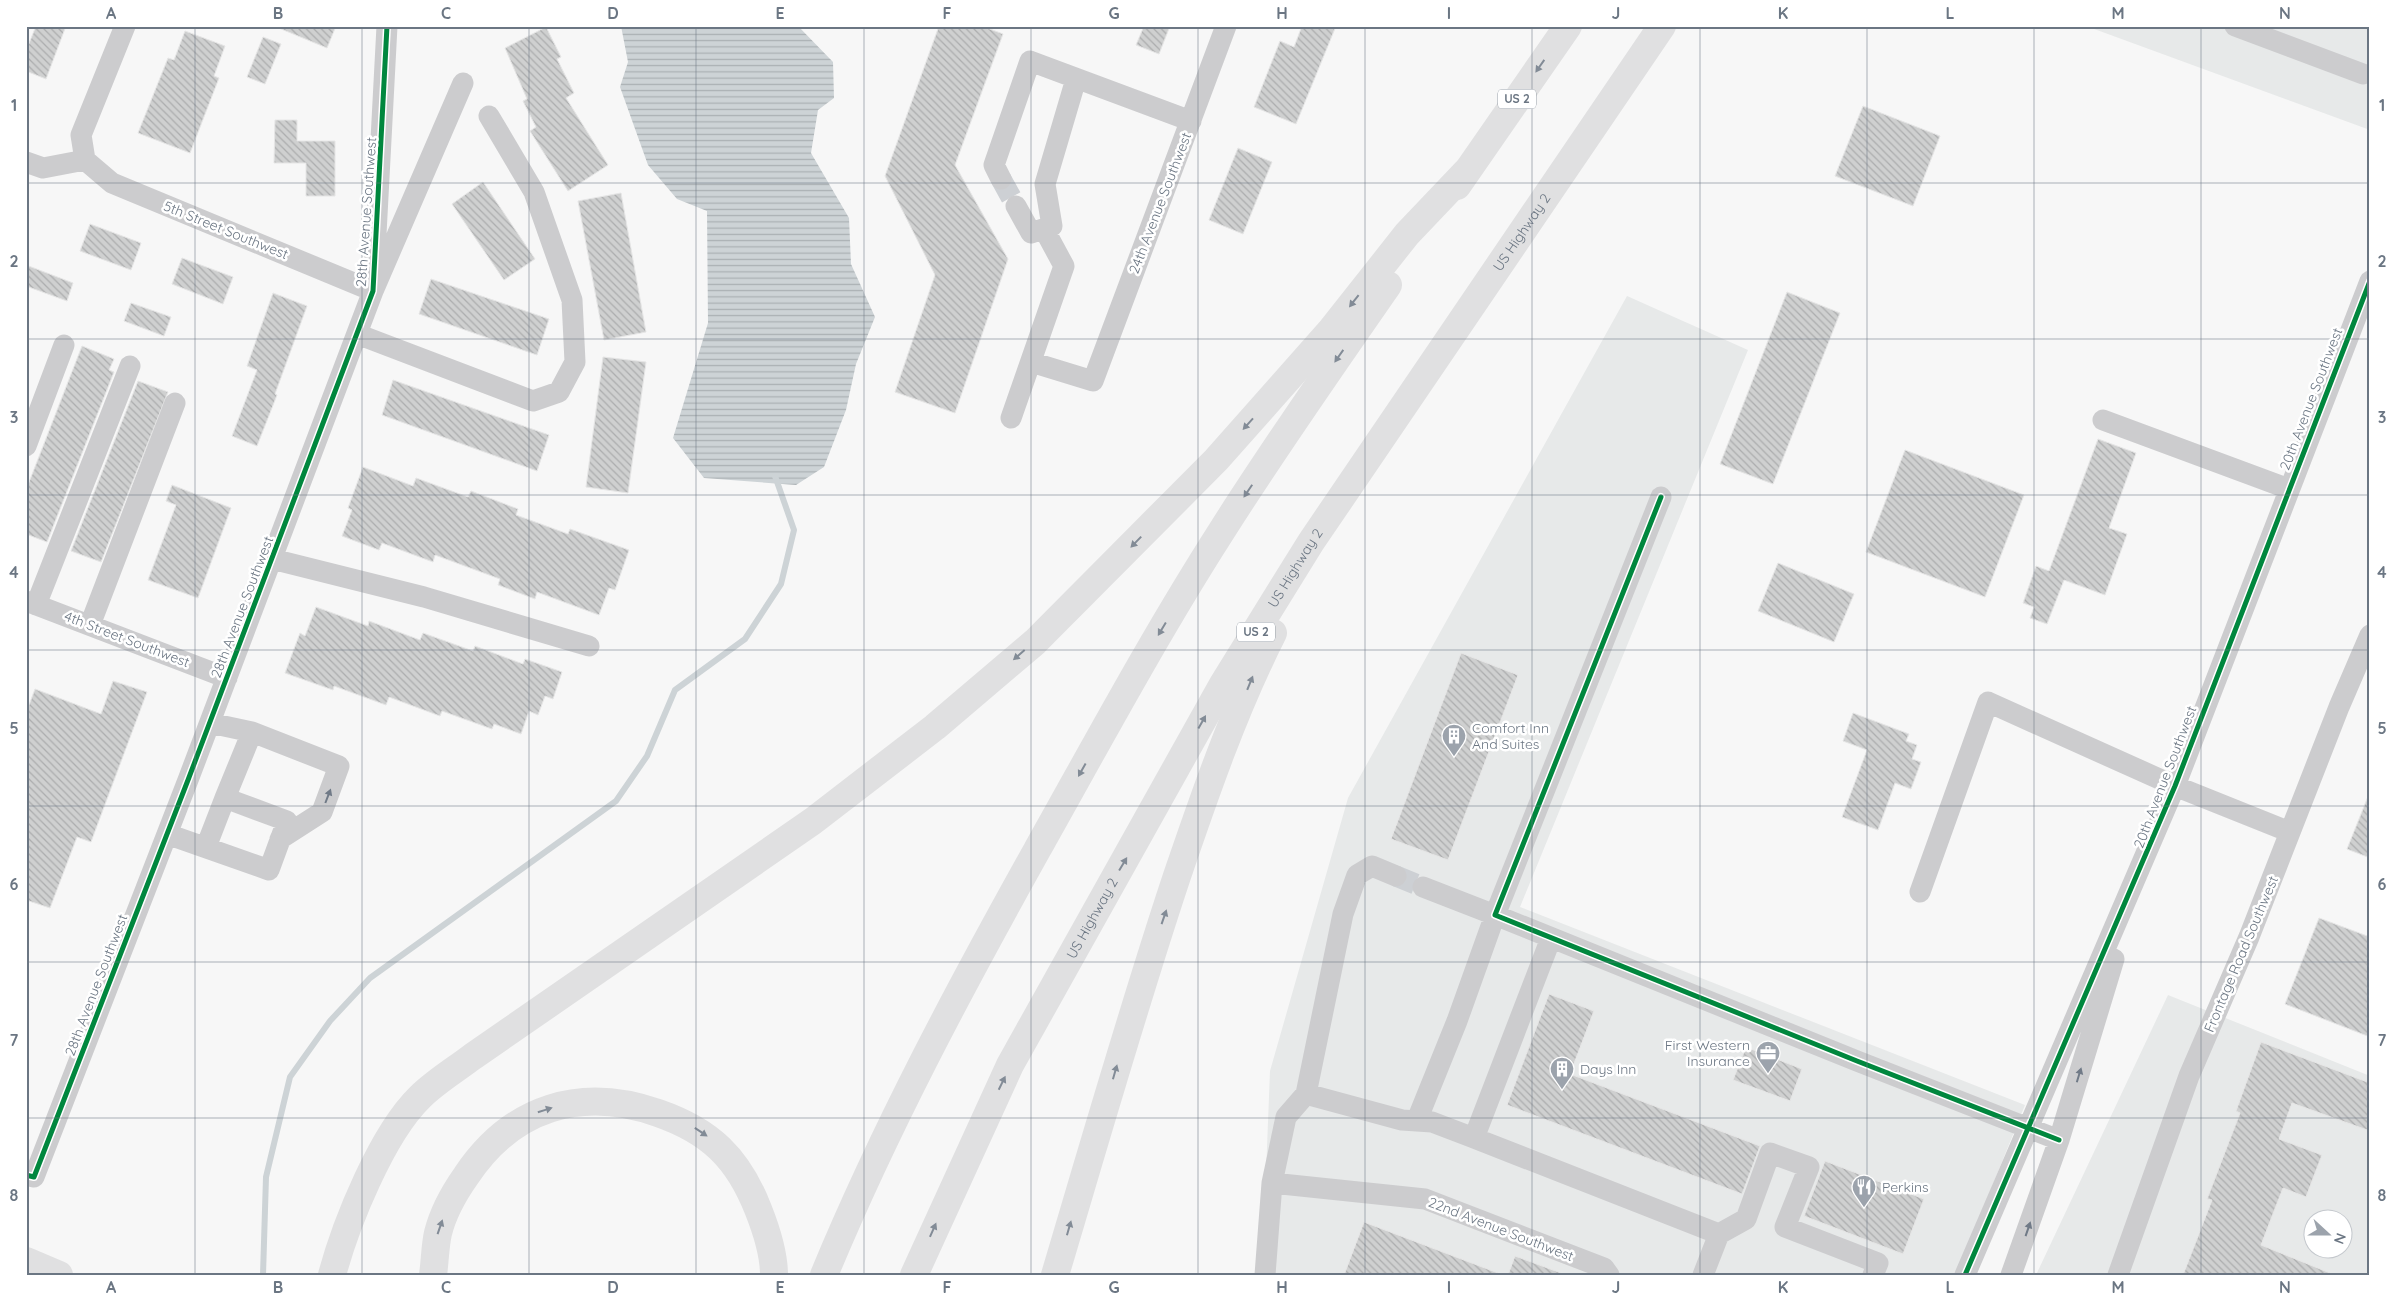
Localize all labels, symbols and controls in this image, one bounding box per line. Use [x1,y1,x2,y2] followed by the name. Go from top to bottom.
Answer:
[106,3,117,23] text: A
[273,3,283,23] text: B
[441,3,451,23] text: C
[607,3,619,23] text: D
[775,3,785,23] text: E
[943,3,952,23] text: F
[1108,3,1120,23] text: G
[1276,3,1288,23] text: H
[1447,3,1451,23] text: I
[1612,3,1620,23] text: J
[1778,3,1788,23] text: K
[1946,3,1955,23] text: L
[2111,3,2125,23] text: M
[2279,3,2291,23] text: N
[1535,59,1545,73] one-way arrow
[1498,90,1536,108] road number: US 2
[11,95,17,115] text: 1
[2379,95,2385,115] text: 1
[1125,130,1195,276] street label: 24th Avenue Southwest
[352,136,380,288] street label: 28th Avenue Southwest
[1489,190,1555,275] street label: US Highway 2
[161,197,291,263] street label: 5th Street Southwest
[9,251,19,271] text: 2
[2377,251,2387,271] text: 2
[1348,294,1359,307] one-way arrow
[2276,325,2347,473] street label: 20th Avenue Southwest
[1334,349,1344,363] one-way arrow
[10,407,18,427] text: 3
[2378,407,2386,427] text: 3
[1242,417,1253,430] one-way arrow
[1243,484,1253,498] one-way arrow
[1264,525,1327,611] street label: US Highway 2
[207,533,277,680] street label: 28th Avenue Southwest
[1130,536,1142,548] one-way arrow
[9,562,19,582] text: 4
[2377,562,2387,582] text: 4
[62,607,192,671] street label: 4th Street Southwest
[1158,622,1167,636] one-way arrow
[1237,622,1275,642] road number: US 2
[1014,649,1026,661] one-way arrow
[1246,675,1254,690] one-way arrow
[2130,703,2201,851] street label: 20th Avenue Southwest
[1198,715,1206,730] one-way arrow
[9,718,19,738] text: 5
[2377,718,2387,738] text: 5
[1472,719,1549,753] place label: Comfort Inn And Suites
[1441,723,1467,757] building icon: Comfort Inn And Suites
[1077,763,1086,777] one-way arrow
[324,788,332,803] one-way arrow
[1119,858,1128,871] one-way arrow
[2200,873,2282,1035] street label: Frontage Road Southwest
[10,874,19,894] text: 6
[1062,874,1122,962] street label: US Highway 2
[2378,874,2387,894] text: 6
[1160,909,1168,924] one-way arrow
[61,911,131,1058] street label: 28th Avenue Southwest
[10,1030,19,1050] text: 7
[2378,1030,2387,1050] text: 7
[1665,1036,1750,1070] place label: First Western Insurance
[1755,1040,1781,1074] office icon: First Western Insurance
[1549,1056,1575,1090] building icon: Days Inn
[1580,1060,1636,1078] place label: Days Inn
[1112,1065,1120,1080] one-way arrow
[2075,1067,2083,1082] one-way arrow
[998,1076,1006,1090] one-way arrow
[538,1106,553,1113] one-way arrow
[694,1128,708,1137] one-way arrow
[1851,1174,1877,1208] restaurant icon: Perkins
[1882,1178,1929,1196] place label: Perkins
[10,1185,19,1205] text: 8
[2378,1185,2387,1205] text: 8
[1426,1193,1577,1265] street label: 22nd Avenue Southwest
[2304,1208,2354,1258] north arrow
[436,1219,444,1234] one-way arrow
[1066,1220,1074,1235] one-way arrow
[2024,1221,2032,1236] one-way arrow
[930,1223,938,1237] one-way arrow
[2330,1231,2350,1247] text: N
[106,1277,117,1297] text: A
[273,1277,283,1297] text: B
[441,1277,451,1297] text: C
[607,1277,619,1297] text: D
[775,1277,785,1297] text: E
[943,1277,952,1297] text: F
[1108,1277,1120,1297] text: G
[1276,1277,1288,1297] text: H
[1447,1277,1451,1297] text: I
[1612,1277,1620,1297] text: J
[1778,1277,1788,1297] text: K
[1946,1277,1955,1297] text: L
[2111,1277,2125,1297] text: M
[2279,1277,2291,1297] text: N

